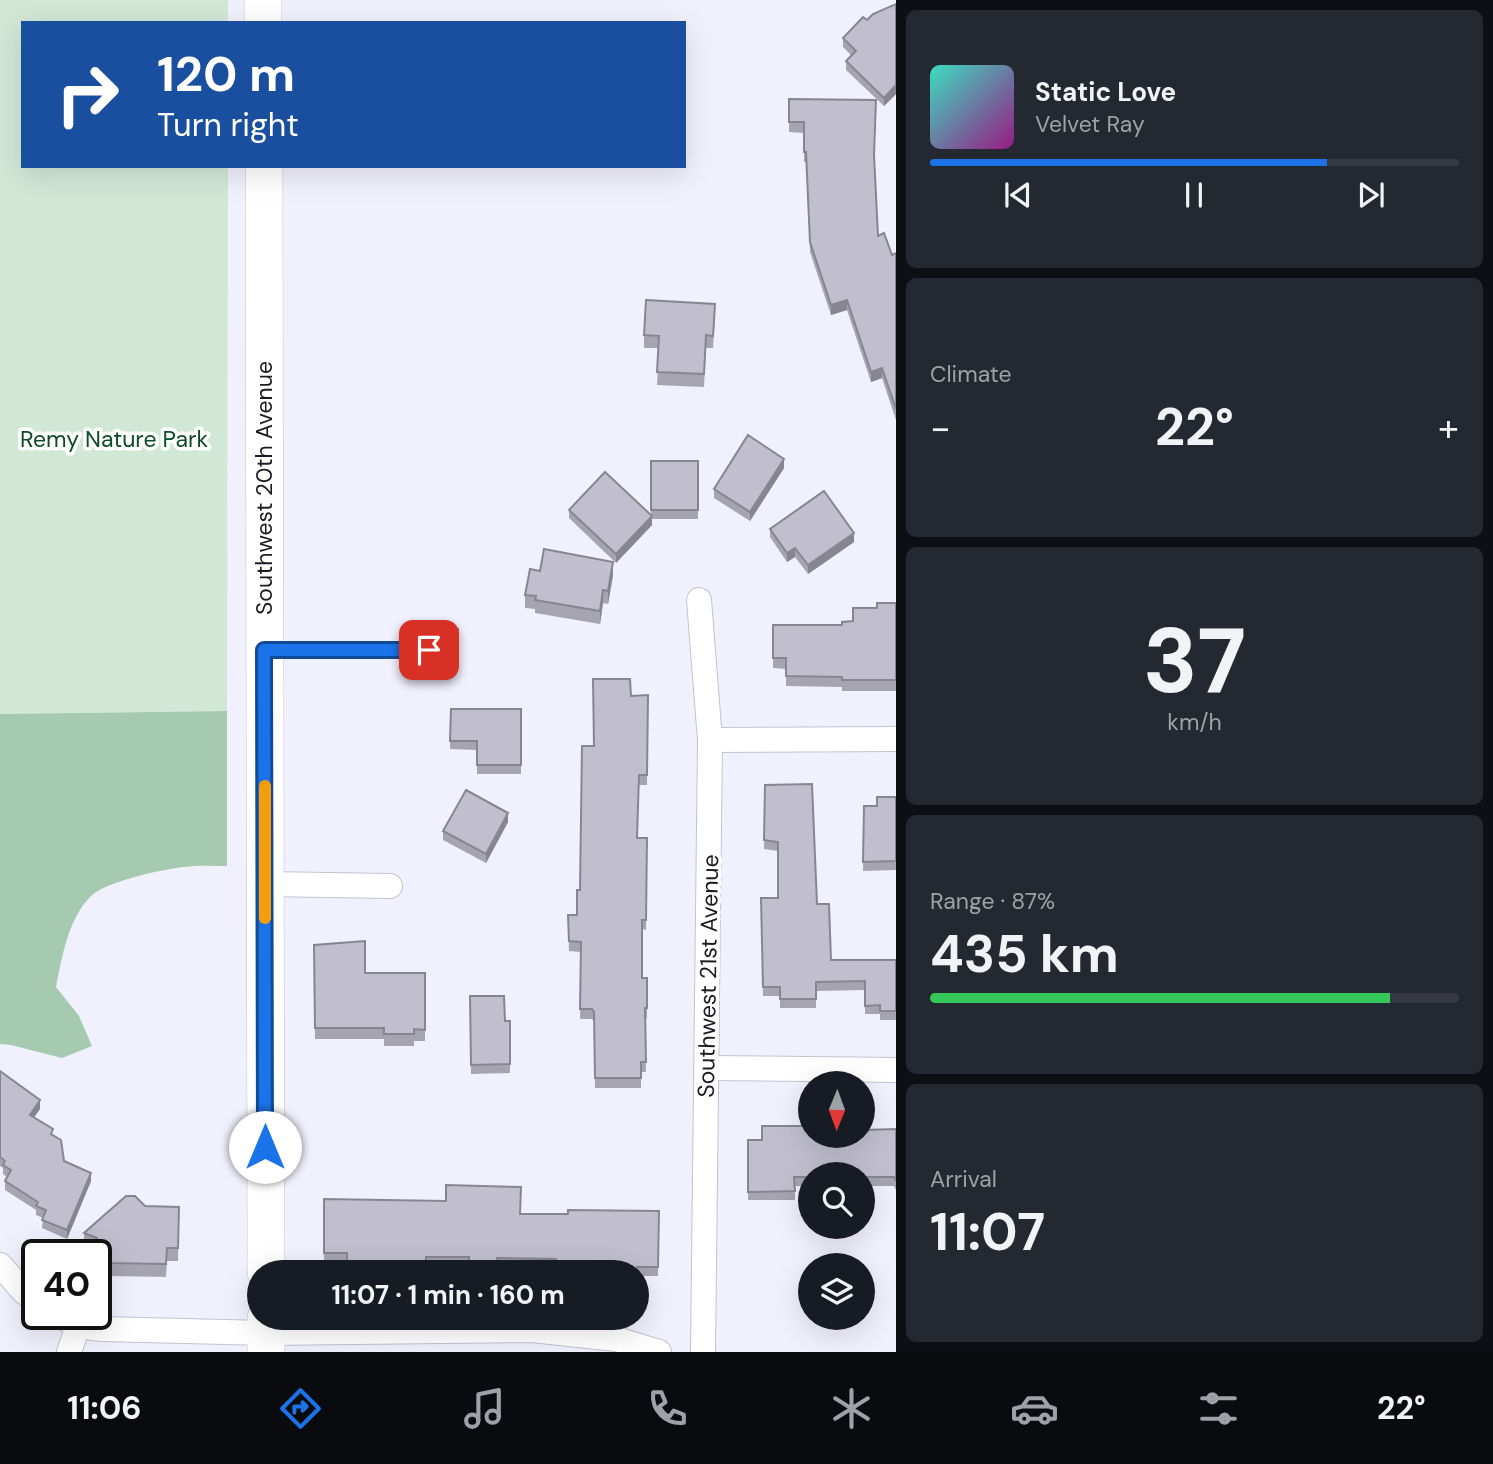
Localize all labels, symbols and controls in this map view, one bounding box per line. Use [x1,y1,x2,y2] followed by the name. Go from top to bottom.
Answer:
[157,42,295,106] text: 120 m
[42,49,133,140] icon: right
[1035,75,1176,109] text: Static Love
[157,104,299,146] text: Turn right
[1035,109,1145,139] text: Velvet Ray
[999,176,1037,214] icon: previous
[1175,176,1213,214] icon: pause
[1352,176,1390,214] icon: next
[930,359,1012,389] text: Climate
[249,361,279,615] street label: Southwest 20th Avenue
[1155,393,1234,461] text: 22°
[930,403,951,453] text: −
[1438,403,1459,453] text: +
[20,424,208,454] park label: Remy Nature Park
[1143,602,1246,720] text: 37
[399,620,459,680] pin
[410,631,448,669] icon: arrive
[1167,707,1222,737] text: km/h
[691,854,725,1098] street label: Southwest 21st Avenue
[930,886,1055,916] text: Range · 87%
[930,920,1119,988] text: 435 km
[798,1071,875,1148] north arrow
[798,1071,875,1330] map controls
[228,1110,302,1184] position arrow
[798,1162,875,1239] button: search
[930,1164,997,1194] text: Arrival
[930,1198,1045,1266] text: 11:07
[21,1239,112,1330] speed limit sign: 40
[798,1253,875,1330] button: layers
[331,1278,565,1312] text: 11:07 · 1 min · 160 m
[276,1384,325,1433] icon: directions
[460,1384,509,1433] icon: music
[643,1384,692,1433] icon: phone
[827,1384,876,1433] icon: climate
[1010,1384,1059,1433] icon: car
[1194,1384,1243,1433] icon: filters
[67,1387,142,1429] text: 11:06
[1377,1387,1426,1429] text: 22°

